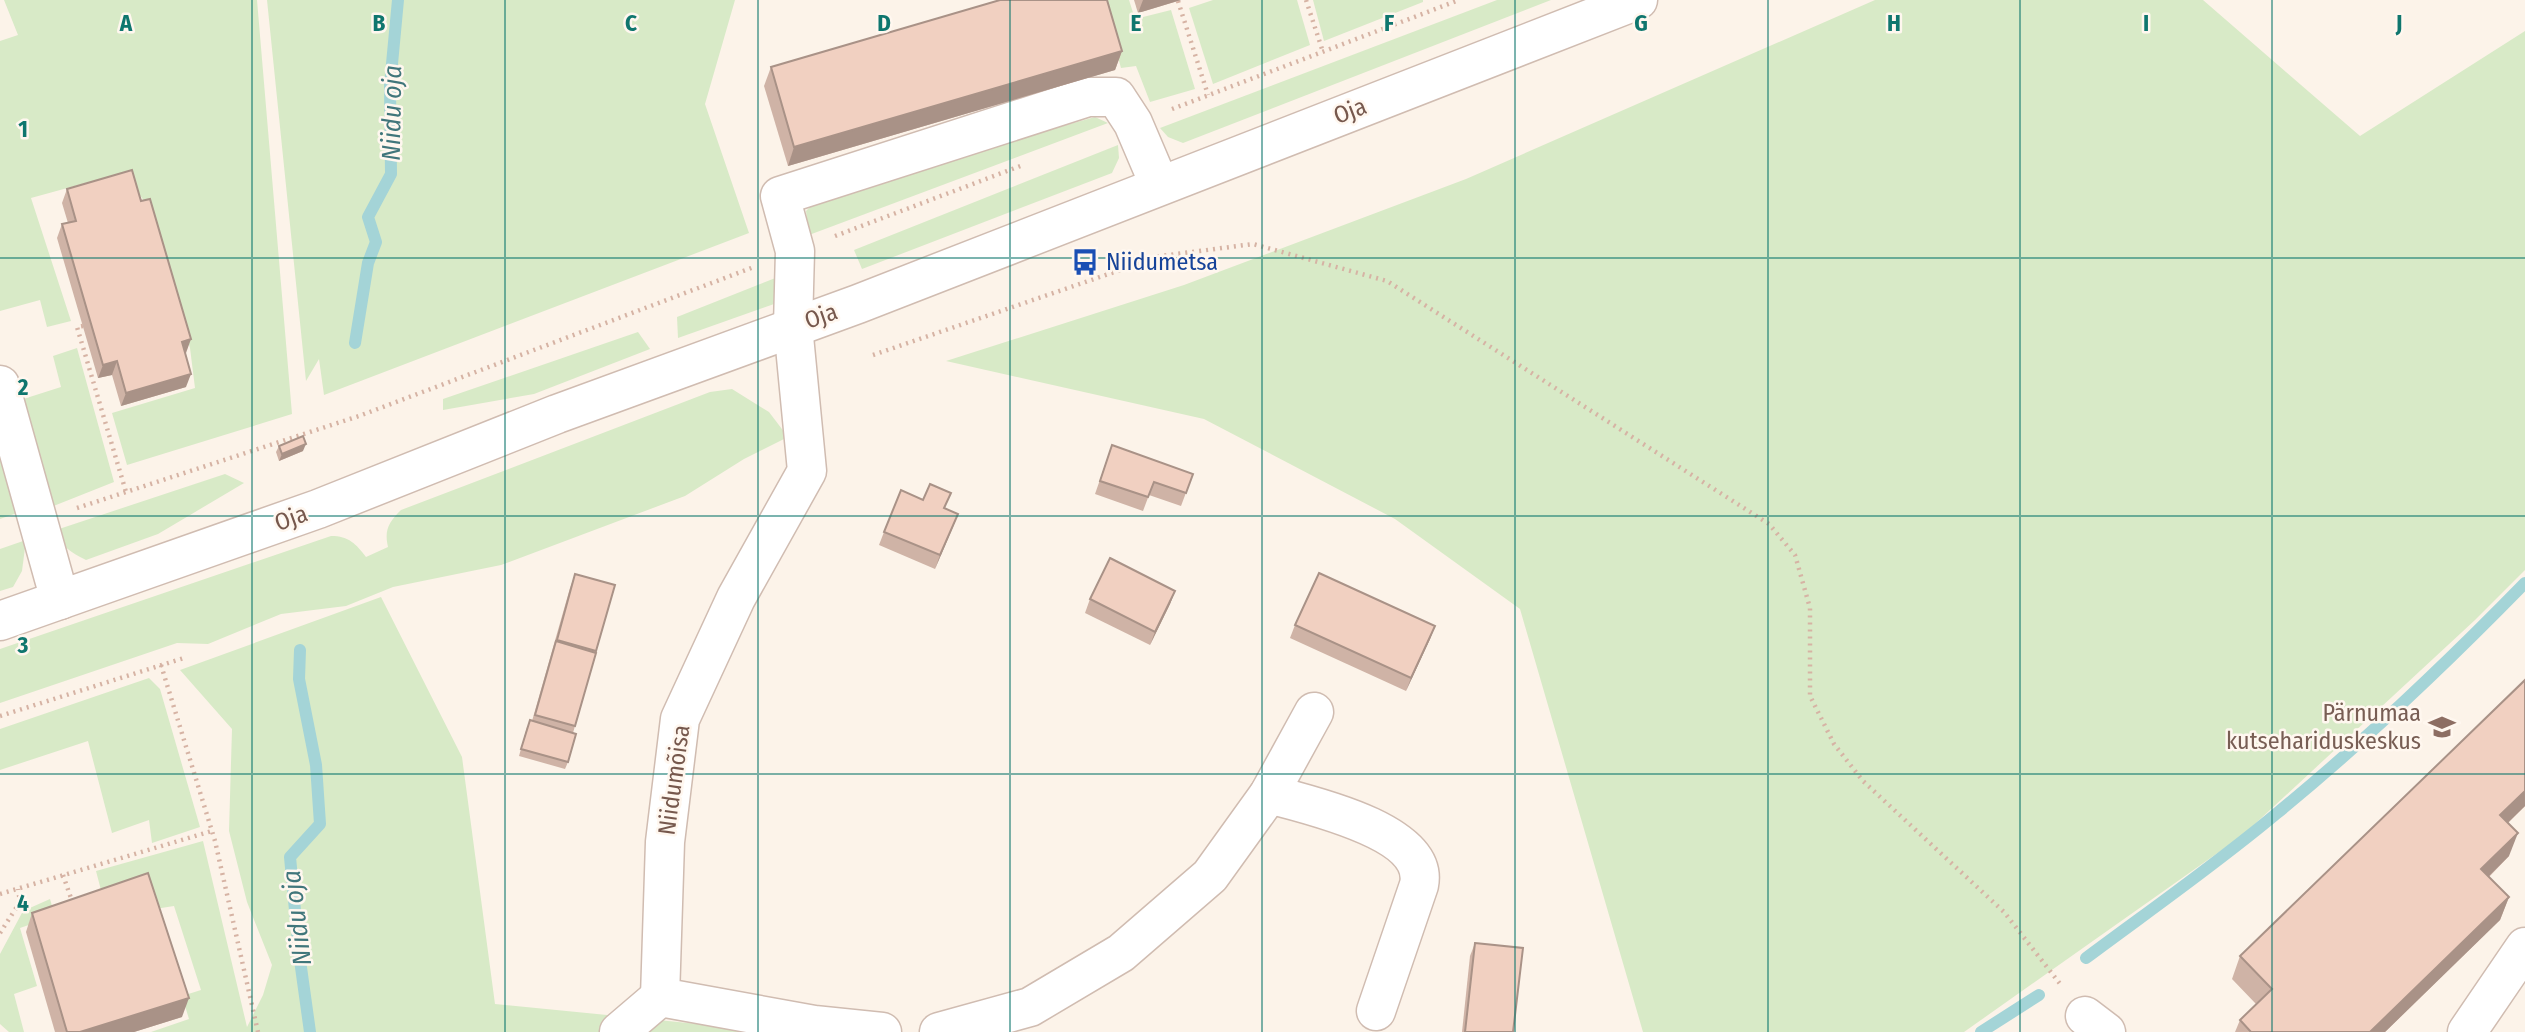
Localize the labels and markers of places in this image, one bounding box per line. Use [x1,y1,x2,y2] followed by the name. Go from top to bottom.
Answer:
[1070,247,1100,277] bus stop icon: Niidumetsa
[1106,248,1218,276] place label: Niidumetsa
[2226,699,2421,755] place label: Pärnumaa kutsehariduskeskus
[2427,712,2457,742] school or university icon: Pärnumaa kutsehariduskeskus

